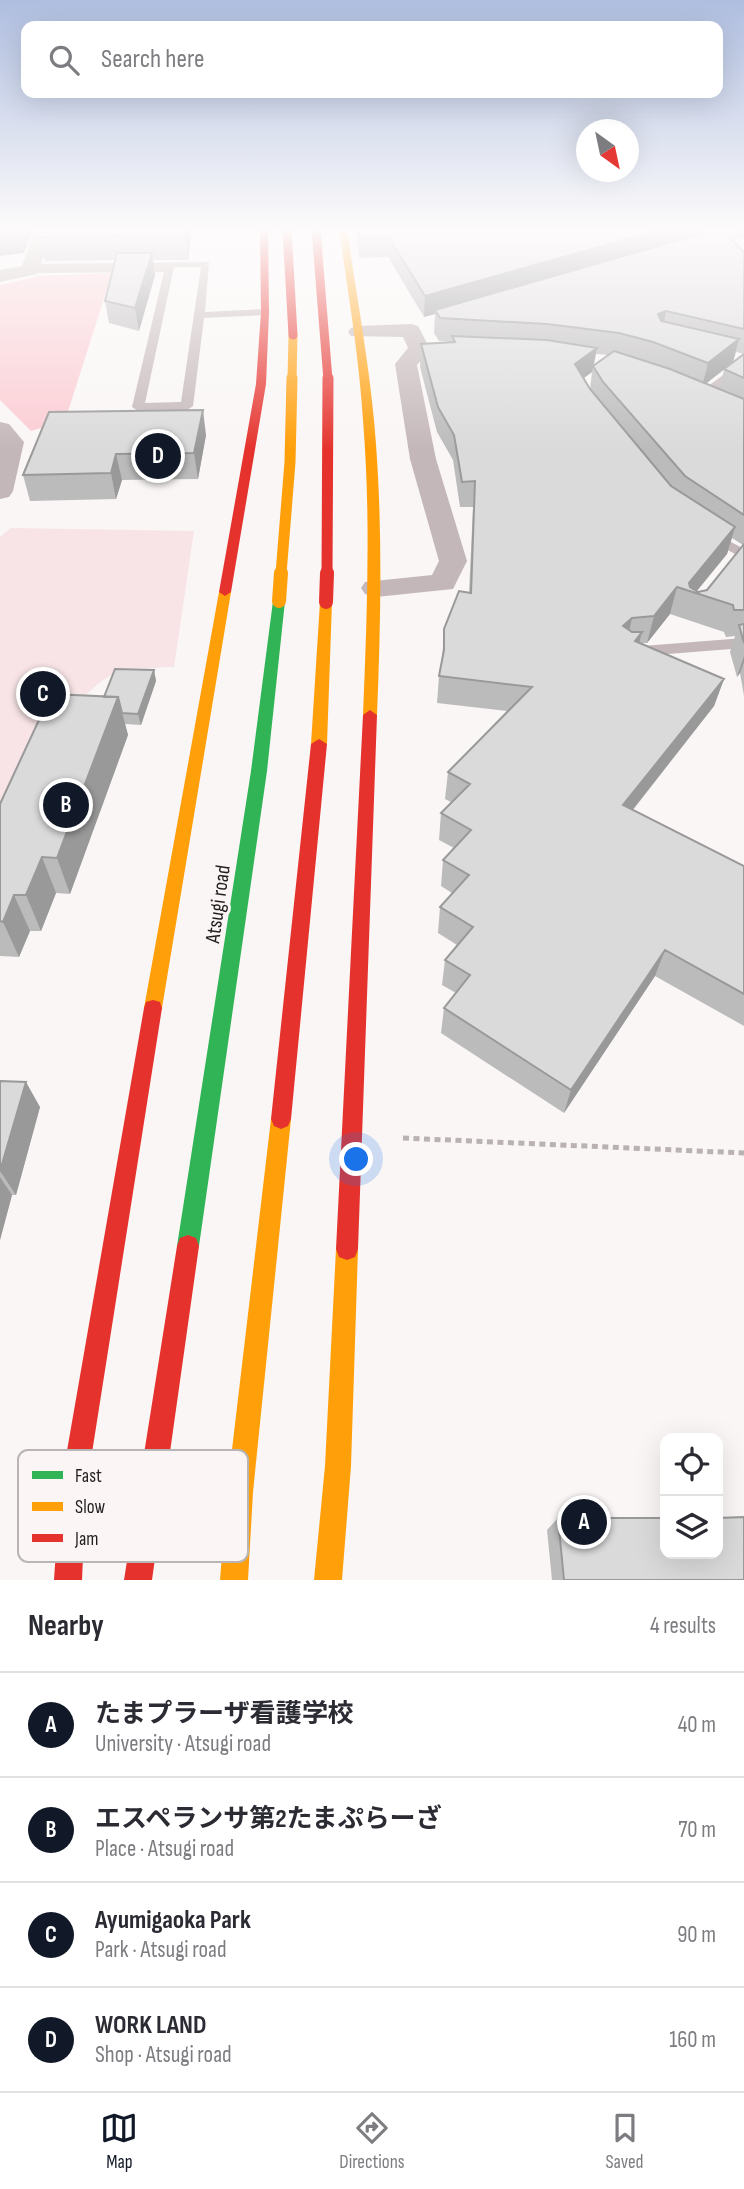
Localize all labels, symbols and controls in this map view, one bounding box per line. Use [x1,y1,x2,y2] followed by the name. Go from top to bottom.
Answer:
[21,21,723,98] search box
[45,41,83,79] icon: search
[101,44,204,75] text: Search here
[576,119,639,182] north arrow
[135,430,181,482] pin: D
[20,668,66,720] pin: C
[43,779,89,831] pin: B
[200,863,236,946] street label: Atsugi road
[339,1142,373,1176] your location
[660,1433,723,1559] map controls
[660,1433,723,1496] button: locate
[18,1450,248,1562] legend
[75,1465,102,1488] text: Fast
[75,1496,105,1519] text: Slow
[561,1496,607,1548] pin: A
[660,1496,723,1559] button: layers
[74,1528,98,1551] text: Jam
[28,1608,104,1644] text: Nearby
[650,1612,716,1640] text: 4 results
[95,1699,354,1730] text: たまプラーザ看護学校
[46,1711,56,1739] text: A
[678,1711,716,1739] text: 40 m
[95,1730,271,1758] text: University · Atsugi road
[95,1804,442,1835] text: エスペランサ第2たまぷらーざ
[46,1816,56,1844] text: B
[678,1816,716,1844] text: 70 m
[95,1835,234,1863] text: Place · Atsugi road
[95,1905,251,1936] text: Ayumigaoka Park
[45,1921,57,1949] text: C
[677,1921,716,1949] text: 90 m
[95,1936,226,1964] text: Park · Atsugi road
[95,2010,206,2041] text: WORK LAND
[45,2026,57,2054] text: D
[669,2026,716,2054] text: 160 m
[95,2041,232,2069] text: Shop · Atsugi road
[100,2109,138,2174] tab: Map
[339,2109,405,2174] tab: Directions
[605,2109,644,2174] tab: Saved

